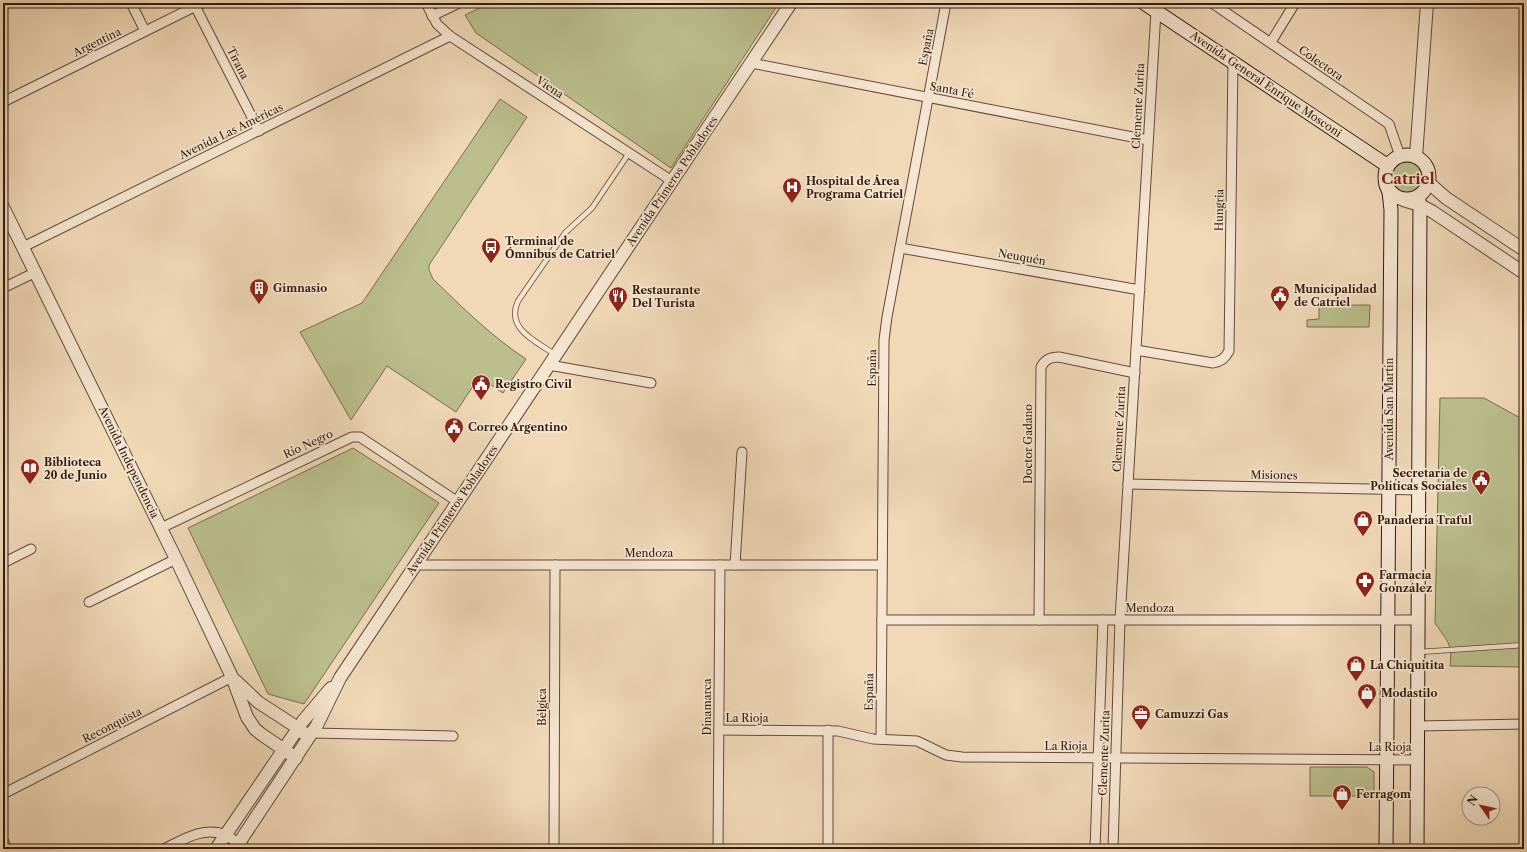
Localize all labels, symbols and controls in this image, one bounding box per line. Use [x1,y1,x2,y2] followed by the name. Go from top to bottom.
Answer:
[70,24,123,60] street label: Argentina
[916,27,936,67] street label: España
[1187,27,1345,140] street label: Avenida General Enrique Mosconi
[1296,43,1346,84] street label: Colectora
[224,44,252,82] street label: Tirana
[1129,63,1147,149] street label: Clemente Zurita
[533,72,567,101] street label: Viena
[929,79,975,101] street label: Santa Fé
[176,100,285,163] street label: Avenida Las Américas
[623,113,721,249] street label: Avenida Primeros Pobladores
[1381,169,1435,188] district label: Catriel
[806,174,903,201] place label: Hospital de Área Programa Catriel
[781,176,803,204] hospital icon: Hospital de Área Programa Catriel
[1212,188,1226,231] street label: Hungria
[505,234,615,261] place label: Terminal de Ómnibus de Catriel
[480,236,502,264] bus stop icon: Terminal de Ómnibus de Catriel
[997,246,1047,268] street label: Neuquén
[248,277,270,305] building icon: Gimnasio
[273,281,327,295] place label: Gimnasio
[1294,282,1377,309] place label: Municipalidad de Catriel
[632,283,701,310] place label: Restaurante Del Turista
[1269,284,1291,312] public building icon: Municipalidad de Catriel
[607,285,629,313] restaurant icon: Restaurante Del Turista
[865,349,879,387] street label: España
[1382,358,1396,461] street label: Avenida San Martín
[470,373,492,401] public building icon: Registro Civil
[495,377,572,391] place label: Registro Civil
[1110,386,1128,472] street label: Clemente Zurita
[95,403,162,521] street label: Avenida Independencia
[1021,404,1035,484] street label: Doctor Gadano
[443,416,465,444] public building icon: Correo Argentino
[468,420,567,434] place label: Correo Argentino
[281,426,335,462] street label: Río Negro
[403,442,501,578] street label: Avenida Primeros Pobladores
[44,455,107,482] place label: Biblioteca 20 de Junio
[19,457,41,485] library icon: Biblioteca 20 de Junio
[1370,466,1467,493] place label: Secretaría de Políticas Sociales
[1250,468,1298,482] street label: Misiones
[1470,468,1492,496] public building icon: Secretaría de Políticas Sociales
[1352,509,1374,537] shop icon: Panadería Traful
[1377,513,1472,527] place label: Panadería Traful
[625,546,674,560] street label: Mendoza
[1379,568,1432,595] place label: Farmacia González
[1354,570,1376,598] pharmacy icon: Farmacia González
[1126,601,1175,615] street label: Mendoza
[1345,654,1367,682] shop icon: La Chiquitita
[1370,658,1445,672] place label: La Chiquitita
[862,673,876,711] street label: España
[700,678,714,736] street label: Dinamarca
[1356,682,1378,710] shop icon: Modastilo
[1381,686,1437,700] place label: Modastilo
[535,688,549,726] street label: Bélgica
[1130,703,1152,731] office icon: Camuzzi Gas
[80,704,144,746] street label: Reconquista
[1155,707,1228,721] place label: Camuzzi Gas
[1096,710,1113,796] street label: Clemente Zurita
[726,711,769,725] street label: La Rioja
[1045,739,1088,753] street label: La Rioja
[1369,740,1412,754] street label: La Rioja
[1331,783,1353,811] shop icon: Ferragom
[1461,786,1501,826] north arrow
[1356,787,1411,801] place label: Ferragom
[1464,792,1481,808] text: N

